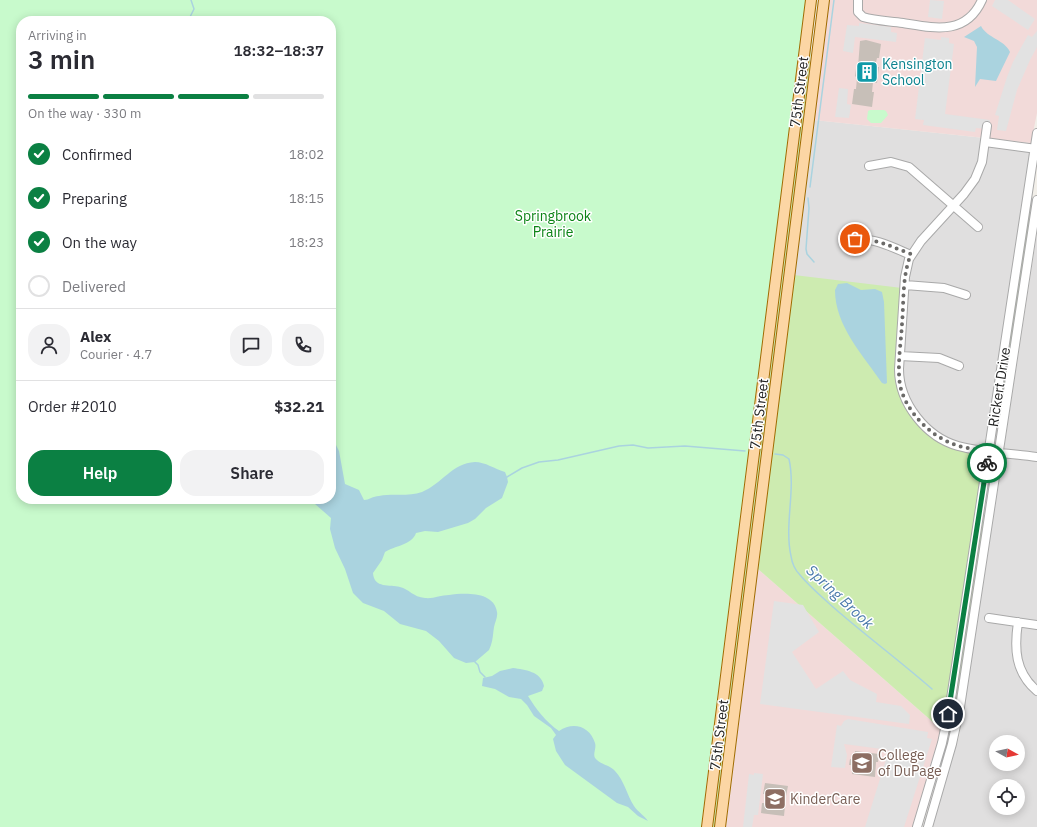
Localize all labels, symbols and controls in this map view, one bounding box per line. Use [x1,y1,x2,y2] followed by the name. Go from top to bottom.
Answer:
[28,27,87,44] text: Arriving in
[234,41,324,60] text: 18:32–18:37
[28,42,95,76] text: 3 min
[786,55,812,129] street label: 75th Street
[882,55,952,89] place label: Kensington School
[854,59,880,85] building icon: Kensington School
[28,105,141,122] text: On the way · 330 m
[28,143,50,165] icon: check
[62,145,132,164] text: Confirmed
[289,146,324,163] text: 18:02
[28,187,50,209] icon: check
[62,189,127,208] text: Preparing
[289,190,324,207] text: 18:15
[515,207,592,241] park label: Springbrook Prairie
[838,222,872,256] pin
[844,228,866,250] icon: bag
[28,231,50,253] icon: check
[62,233,137,252] text: On the way
[289,234,324,251] text: 18:23
[62,277,126,296] text: Delivered
[28,324,70,366] button: person
[230,324,272,366] button: chat
[282,324,324,366] button: phone
[80,327,111,346] text: Alex
[80,346,152,363] text: Courier · 4.7
[984,346,1014,428] street label: Rickert Drive
[746,377,772,451] street label: 75th Street
[28,397,117,416] text: Order #2010
[274,397,324,416] text: $32.21
[967,443,1007,483] courier
[28,450,172,496] button: Help
[180,450,324,496] button: Share
[976,452,998,474] icon: bike
[803,561,878,633] water label: Spring Brook
[931,697,965,731] pin
[706,698,732,772] street label: 75th Street
[937,703,959,725] icon: home
[989,735,1025,771] north arrow
[989,735,1025,815] map controls
[878,746,942,780] place label: College of DuPage
[849,750,875,776] school or university icon: College of DuPage
[989,779,1025,815] button: locate
[762,786,788,812] school or university icon: KinderCare
[790,790,861,808] place label: KinderCare

